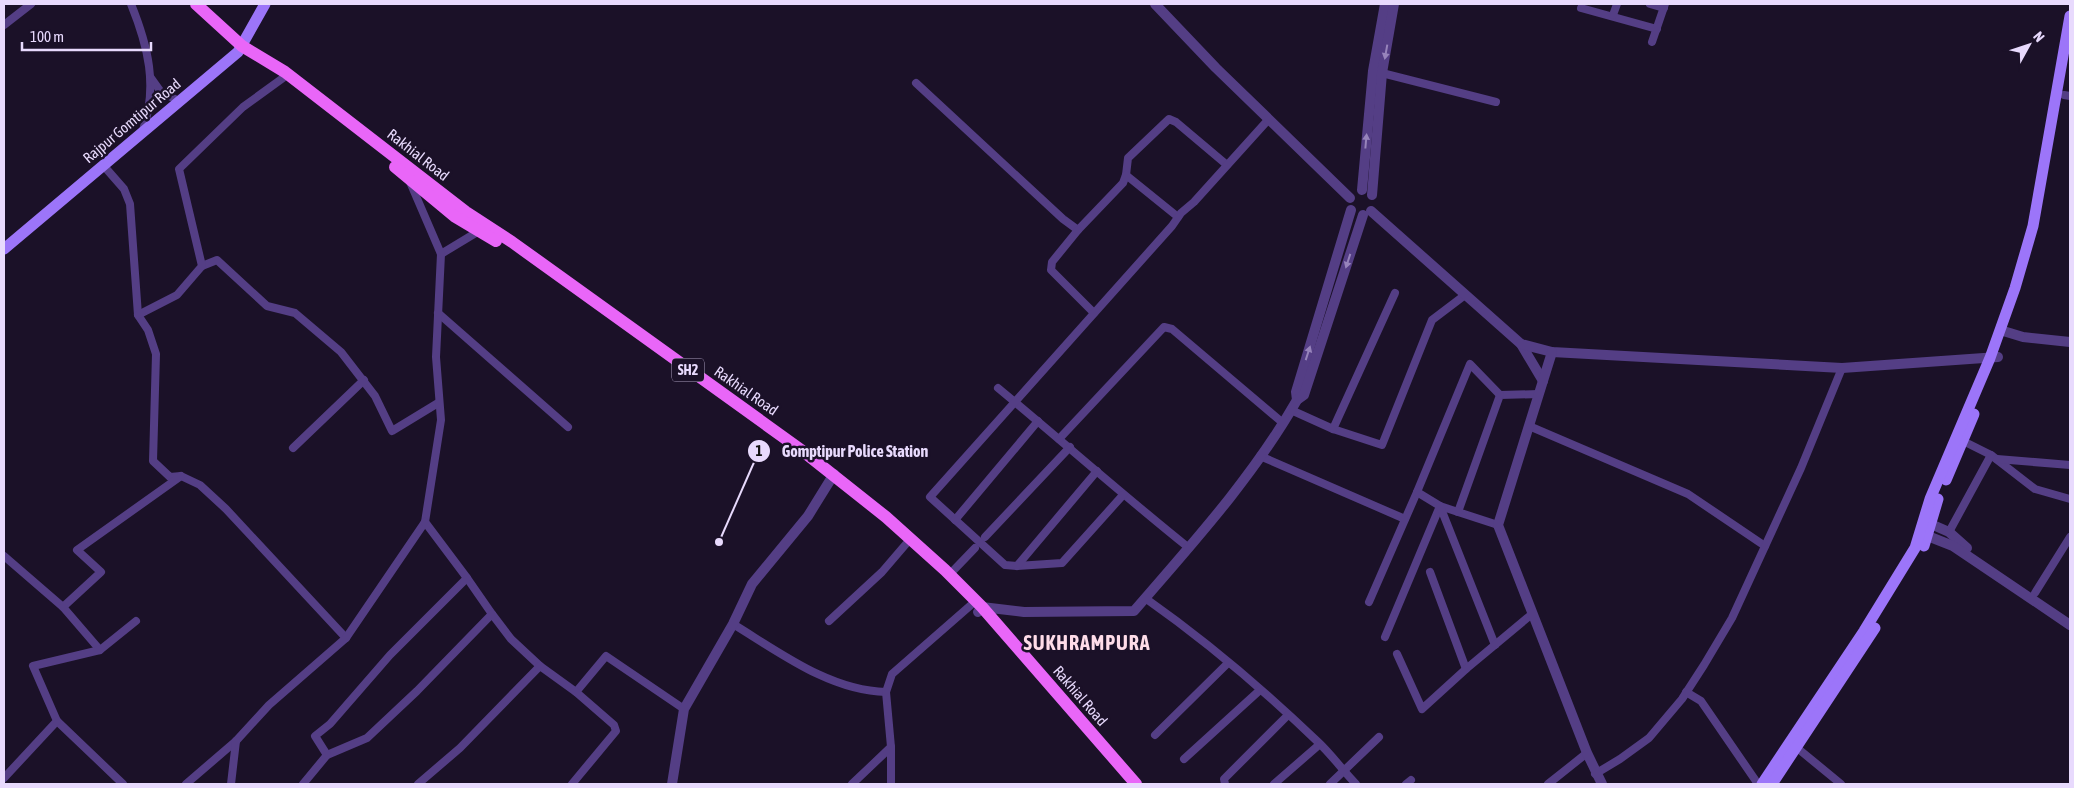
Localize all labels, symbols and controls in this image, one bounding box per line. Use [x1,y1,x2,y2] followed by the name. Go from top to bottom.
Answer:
[22,20,151,52] scale bar
[2004,20,2054,70] north arrow
[30,28,64,45] text: 100 m
[2030,28,2048,45] text: N
[1382,44,1390,60] one-way arrow
[80,75,184,166] street label: Rajpur Gomtipur Road
[384,125,452,184] street label: Rakhial Road
[1363,133,1371,149] one-way arrow
[1343,254,1351,269] one-way arrow
[1304,345,1312,360] one-way arrow
[672,358,704,382] road number: SH2
[711,363,781,419] street label: Rakhial Road
[747,435,938,466] callout: Gomptipur Police Station
[755,442,763,459] text: 1
[782,442,928,460] text: Gomptipur Police Station
[1023,631,1151,654] district label: SUKHRAMPURA
[1050,662,1111,729] street label: Rakhial Road

